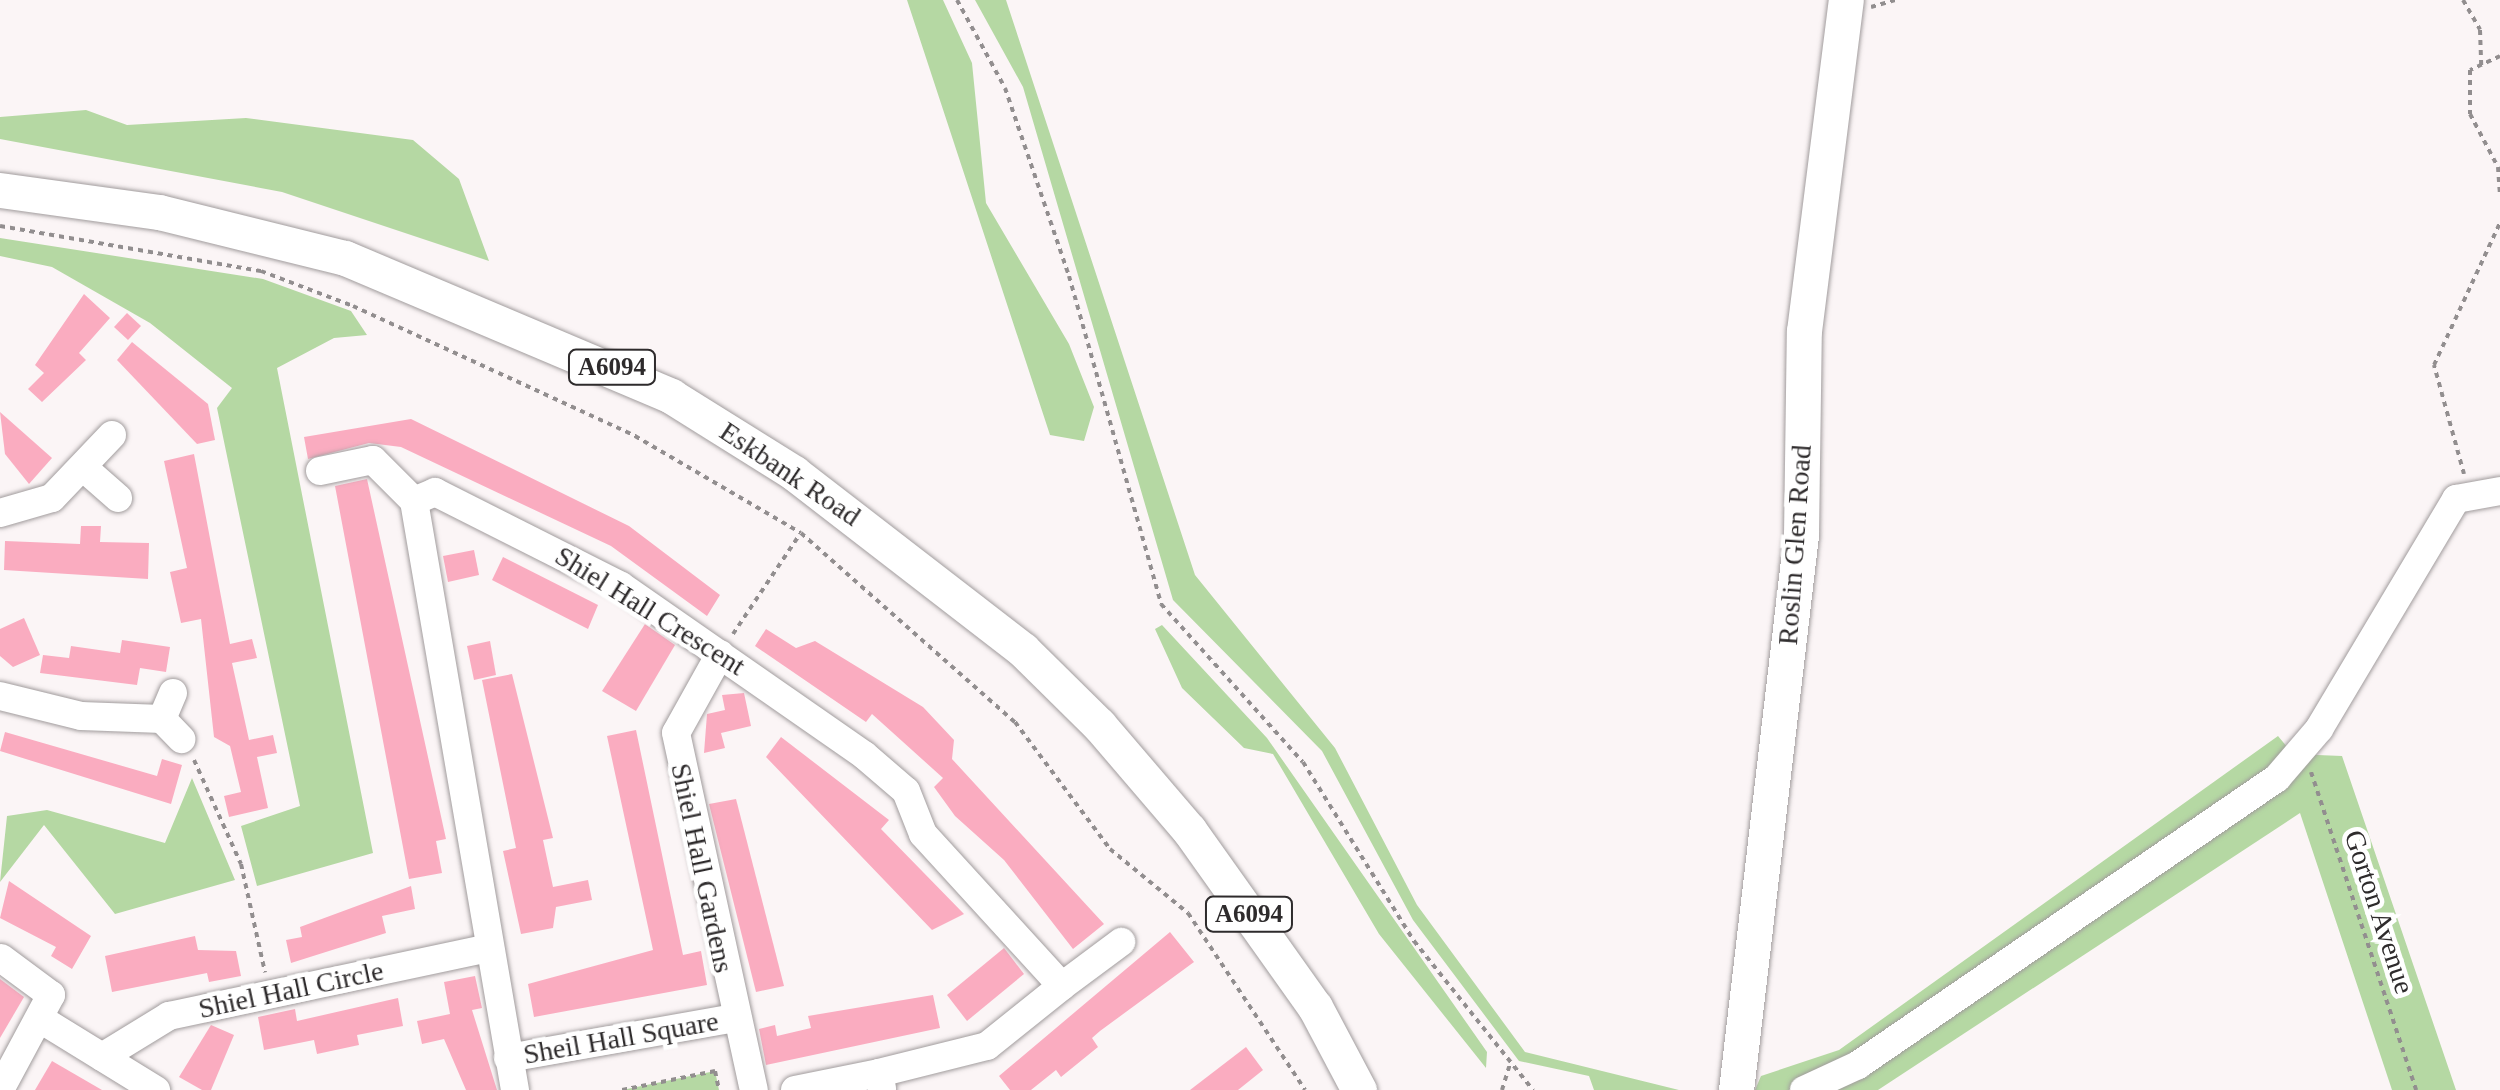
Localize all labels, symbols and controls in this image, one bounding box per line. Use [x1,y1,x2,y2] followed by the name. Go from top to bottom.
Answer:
[567,347,657,387] road number: A6094
[713,415,867,533] street label: Eskbank Road
[1771,444,1819,646] street label: Roslin Glen Road
[549,539,751,683] street label: Shiel Hall Crescent
[663,760,741,976] street label: Shiel Hall Gardens
[2337,825,2421,999] street label: Gorton Avenue
[1204,894,1294,934] road number: A6094
[195,954,387,1026] street label: Shiel Hall Circle
[521,1004,721,1072] street label: Sheil Hall Square

